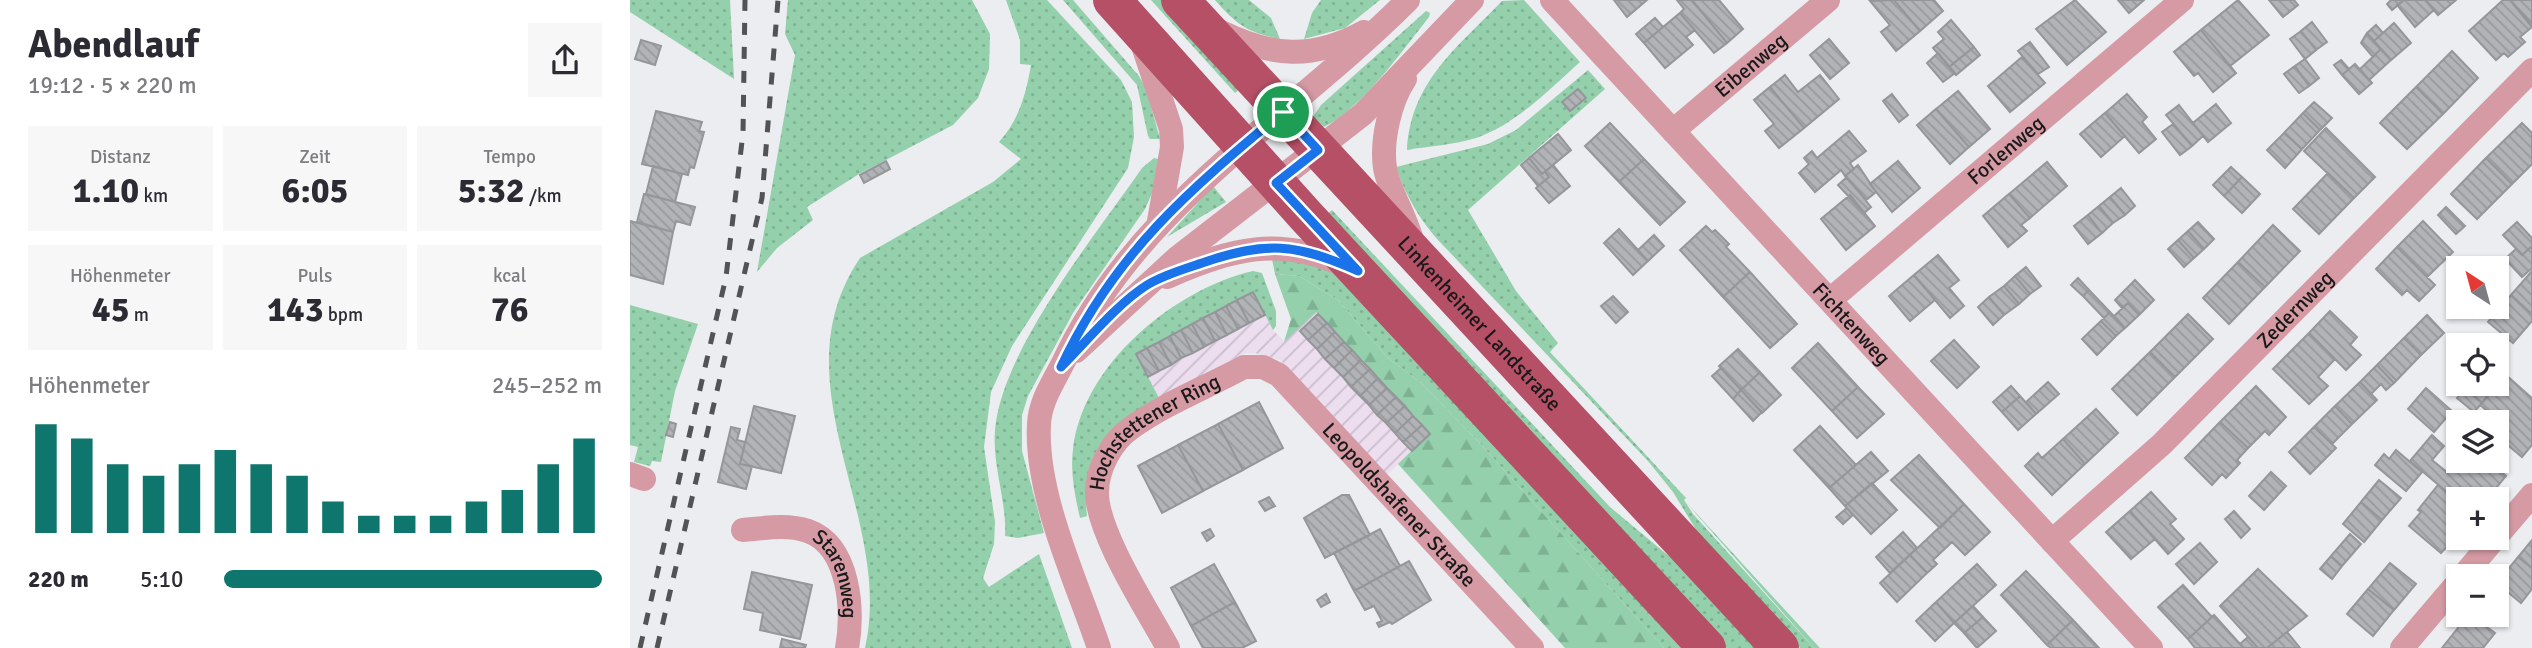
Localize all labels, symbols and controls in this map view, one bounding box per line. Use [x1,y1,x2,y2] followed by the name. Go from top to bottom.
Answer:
[28,21,199,68] text: Abendlauf
[528,23,602,97] button: share
[1709,27,1792,103] street label: Eibenweg
[28,71,197,100] text: 19:12 · 5 × 220 m
[1253,82,1313,142] pin
[1264,93,1302,131] icon: arrive
[1962,110,2050,190] street label: Forlenweg
[90,145,151,169] text: Distanz
[299,145,331,169] text: Zeit
[483,145,536,169] text: Tempo
[73,169,139,212] text: 1.10
[281,169,349,212] text: 6:05
[458,169,525,212] text: 5:32
[139,184,168,208] text: km
[525,184,562,208] text: /km
[1392,231,1567,417] street label: Linkenheimer Landstraße
[2446,256,2510,318] north arrow
[2446,256,2509,627] map controls
[70,264,171,288] text: Höhenmeter
[298,264,332,288] text: Puls
[493,264,526,288] text: kcal
[2251,265,2339,354] street label: Zedernweg
[1807,277,1896,371] street label: Fichtenweg
[92,288,130,331] text: 45
[267,288,324,331] text: 143
[491,288,529,331] text: 76
[130,303,149,327] text: m
[324,303,363,327] text: bpm
[2446,333,2509,396] button: locate
[1084,368,1224,492] street label: Hochstettener Ring
[28,371,150,400] text: Höhenmeter
[492,371,602,400] text: 245–252 m
[2446,410,2509,473] button: layers
[1317,417,1482,592] street label: Leopoldshafener Straße
[2446,487,2509,550] button: +
[808,523,863,619] street label: Starenweg
[2446,564,2509,627] button: −
[28,565,89,594] text: 220 m
[140,565,183,594] text: 5:10

